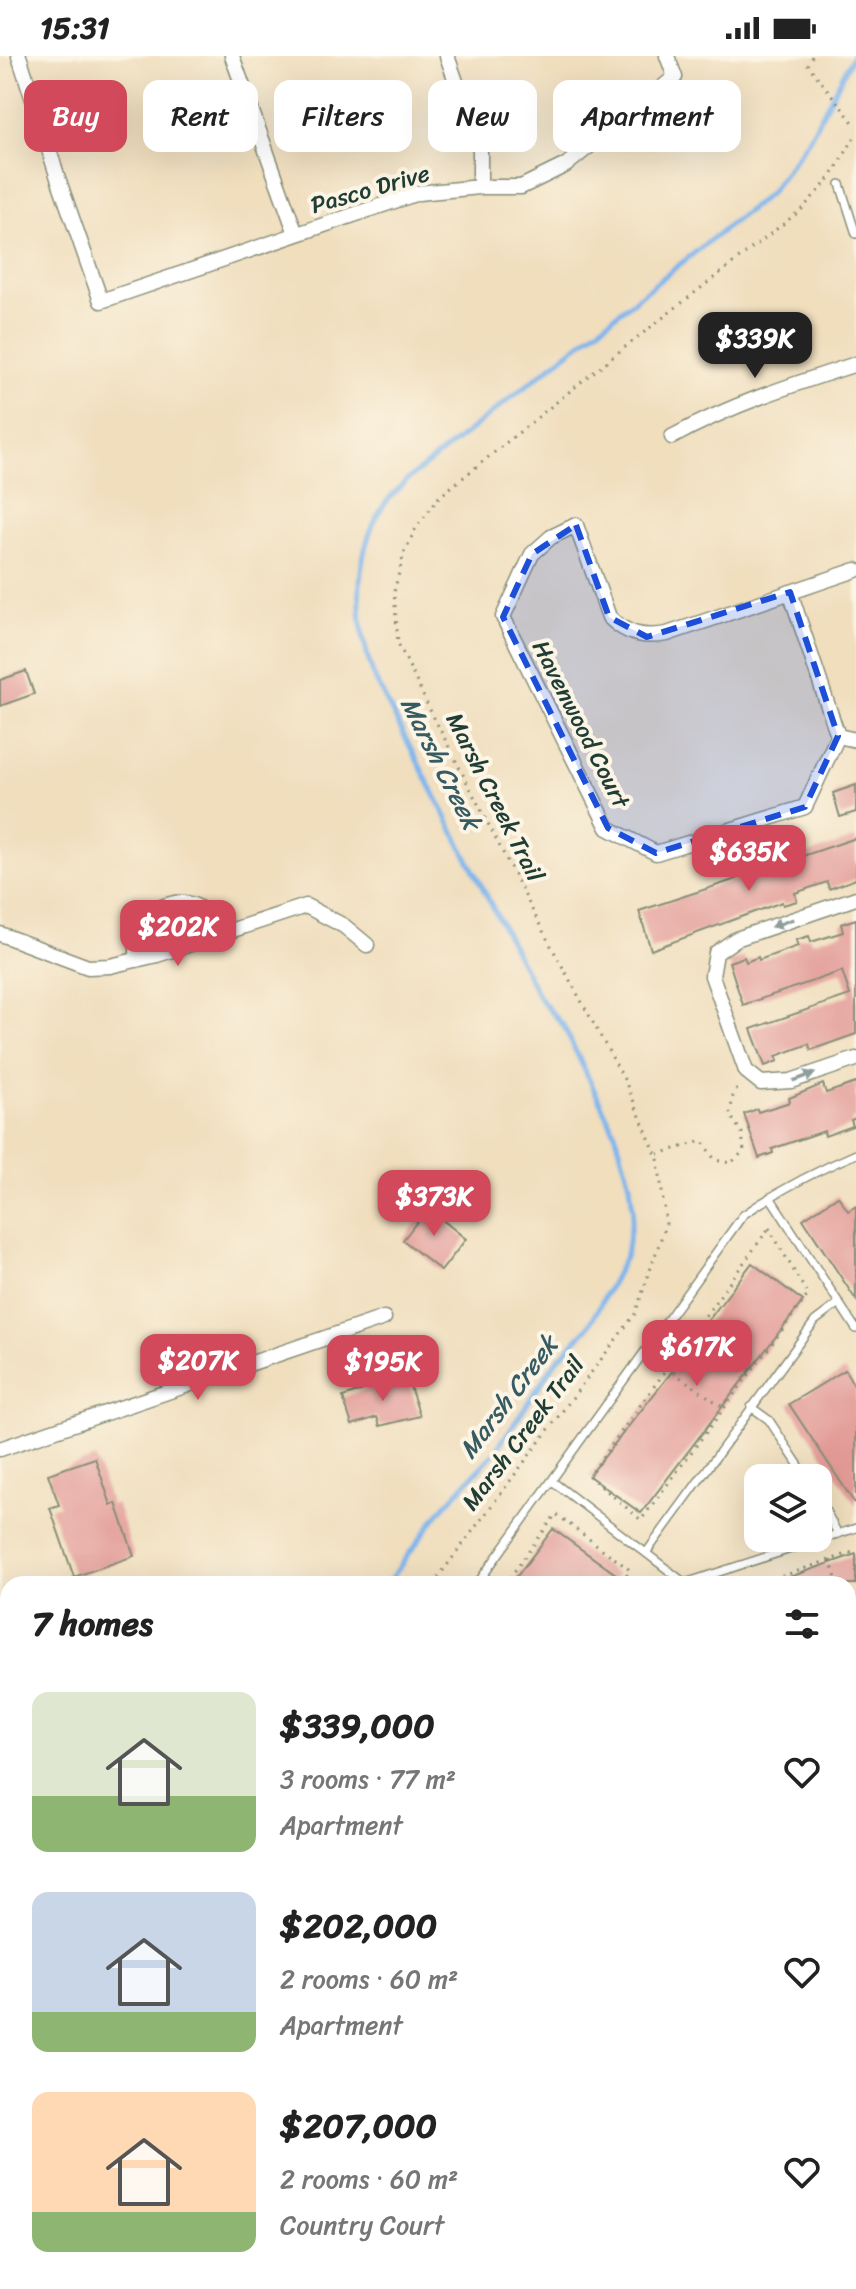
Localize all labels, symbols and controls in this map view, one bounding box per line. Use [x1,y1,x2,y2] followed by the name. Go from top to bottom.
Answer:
[40,1,110,55] text: 15:31
[24,80,127,152] chip: Buy
[143,80,258,152] chip: Rent
[274,80,412,152] chip: Filters
[428,80,537,152] chip: New
[553,80,741,152] chip: Apartment
[305,152,435,226] street label: Pasco Drive
[699,312,811,380] pin: $339K
[716,315,794,361] text: $339K
[520,632,642,817] street label: Havenwood Court
[388,688,496,841] water label: Marsh Creek
[434,705,556,890] street label: Marsh Creek Trail
[693,825,805,893] pin: $635K
[710,828,788,874] text: $635K
[122,900,234,968] pin: $202K
[138,903,218,949] text: $202K
[770,918,794,930] one-way arrow
[792,1070,816,1082] one-way arrow
[378,1170,490,1238] pin: $373K
[396,1173,472,1219] text: $373K
[641,1320,753,1388] pin: $617K
[446,1323,572,1469] water label: Marsh Creek
[660,1323,734,1369] text: $617K
[142,1334,254,1402] pin: $207K
[327,1335,439,1403] pin: $195K
[158,1337,238,1383] text: $207K
[345,1338,421,1384] text: $195K
[450,1345,596,1520] street label: Marsh Creek Trail
[744,1464,832,1552] map controls
[744,1464,832,1552] button: layers
[32,1594,153,1654] text: 7 homes
[780,1602,824,1646] icon: filters
[280,1696,435,1756] text: $339,000
[96,1724,192,1820] icon: home
[780,1750,824,1794] icon: heart
[280,1756,456,1802] text: 3 rooms · 77 m²
[280,1802,403,1848] text: Apartment
[280,1896,437,1956] text: $202,000
[96,1924,192,2020] icon: home
[780,1950,824,1994] icon: heart
[280,1956,458,2002] text: 2 rooms · 60 m²
[280,2002,403,2048] text: Apartment
[280,2096,437,2156] text: $207,000
[96,2124,192,2220] icon: home
[780,2150,824,2194] icon: heart
[280,2156,458,2202] text: 2 rooms · 60 m²
[280,2202,444,2248] text: Country Court

